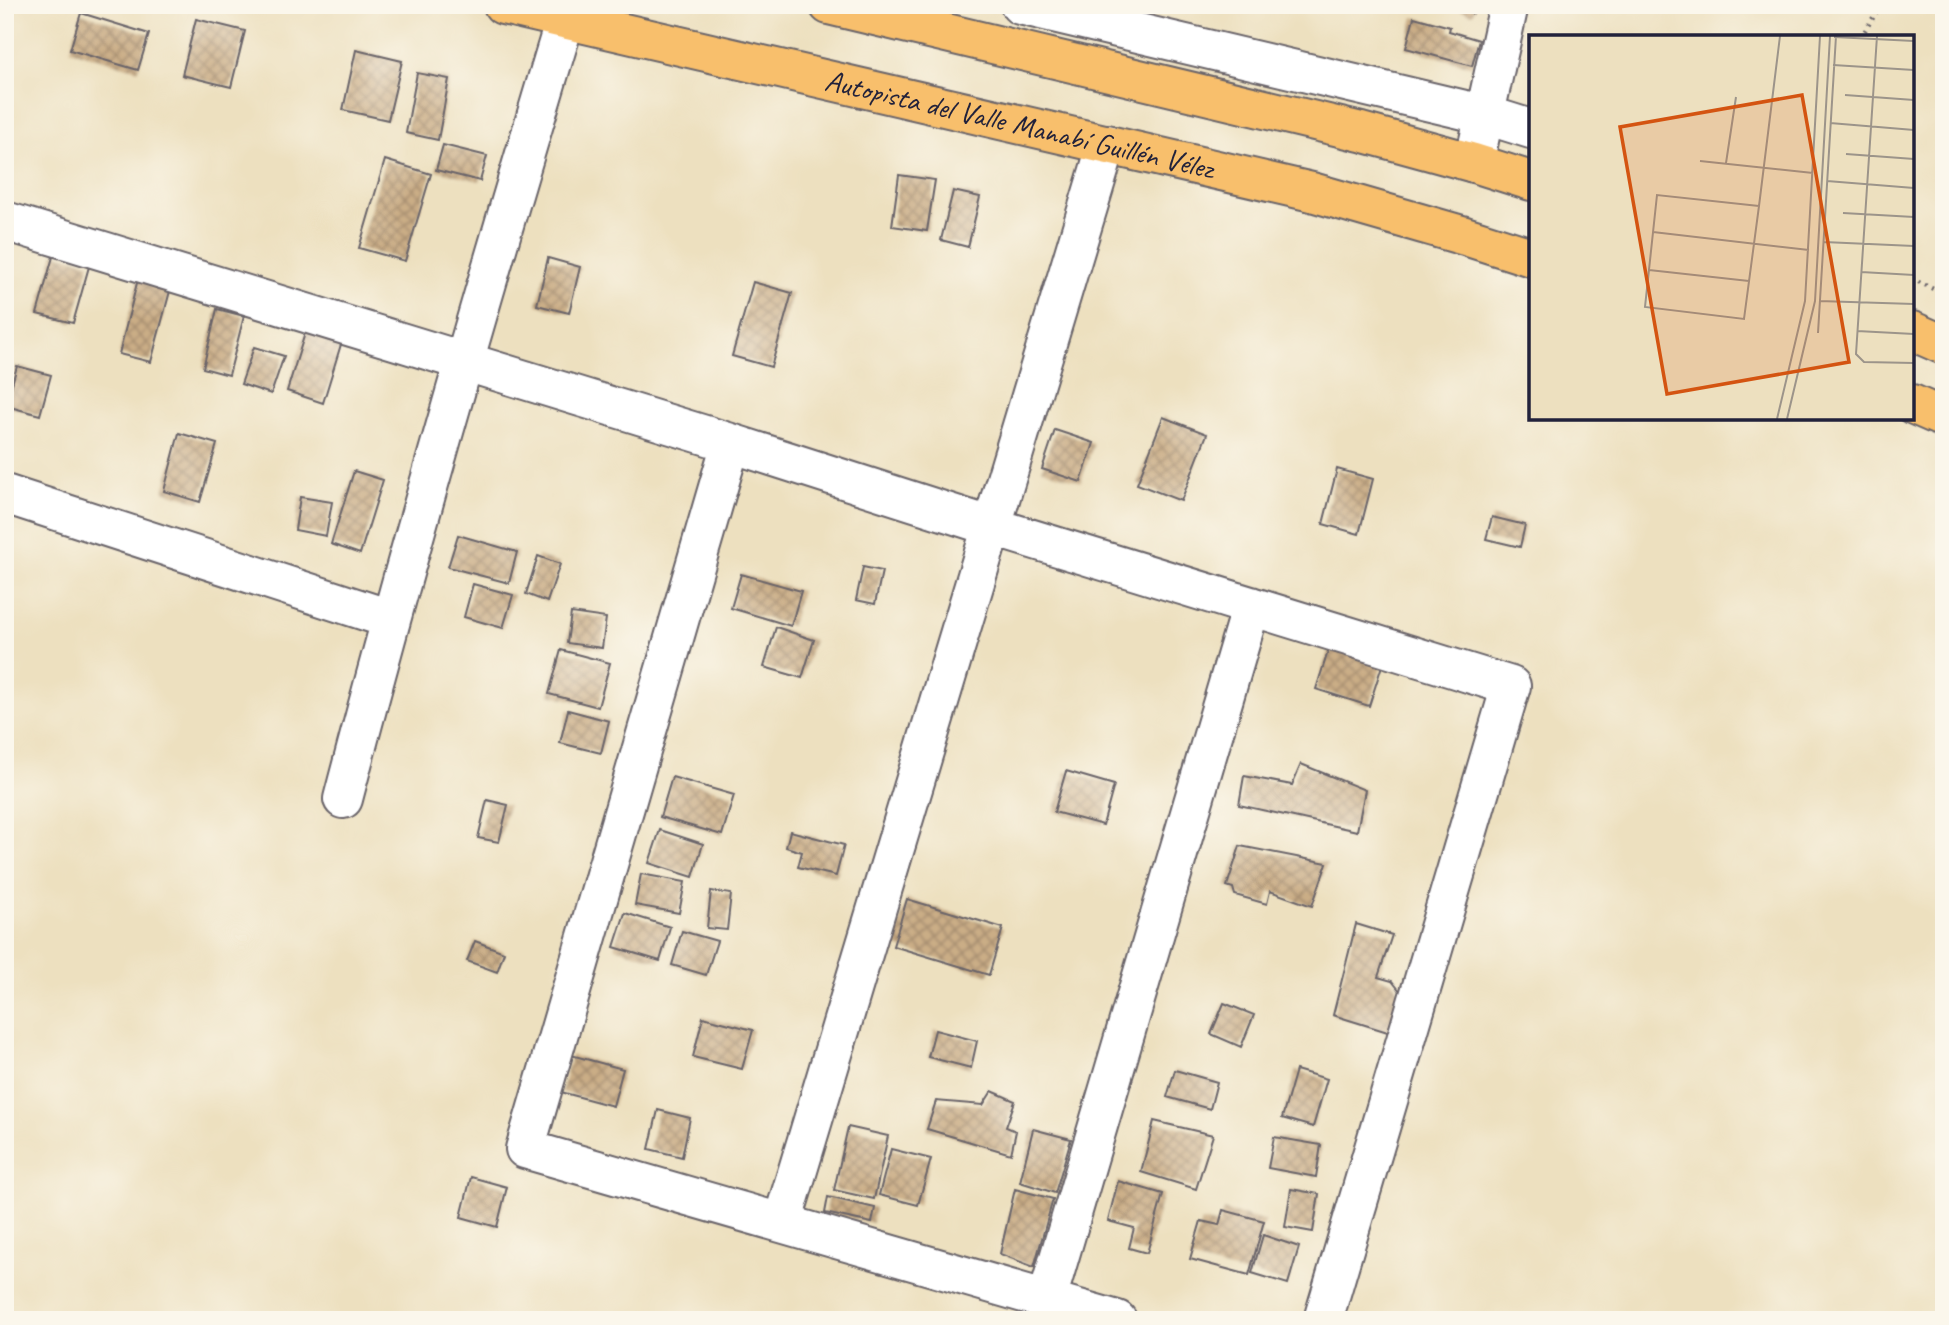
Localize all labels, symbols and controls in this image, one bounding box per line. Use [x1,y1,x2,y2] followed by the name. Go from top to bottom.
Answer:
[1529,35,1914,420] inset map
[822,61,1220,188] street label: Autopista del Valle Manabí Guillén Vélez

